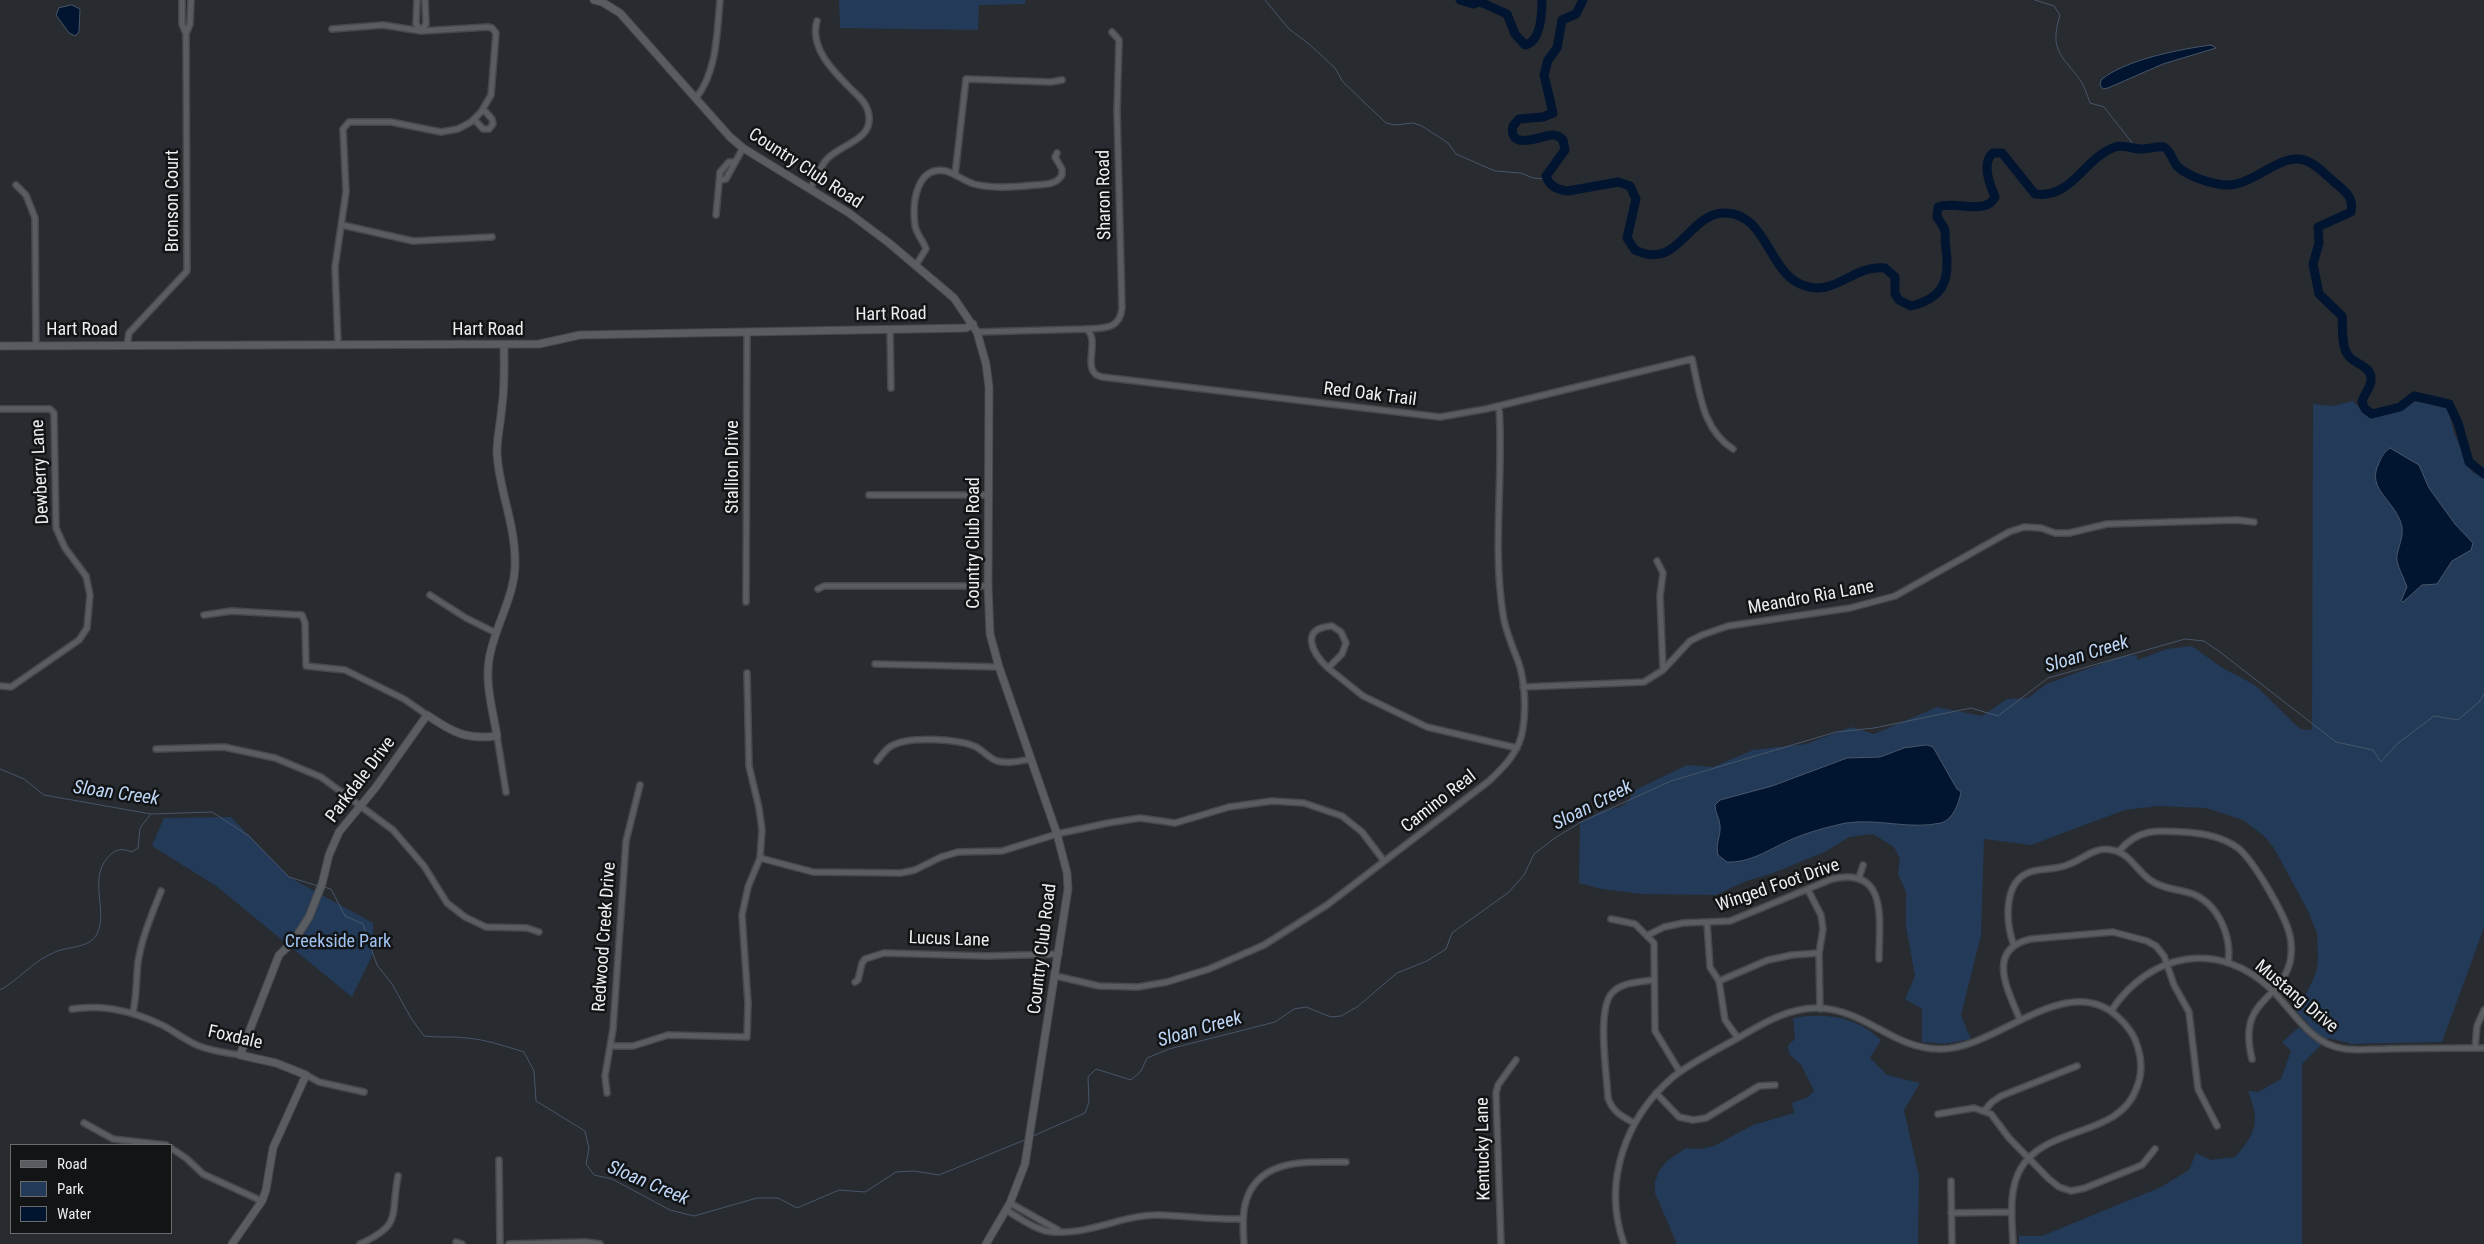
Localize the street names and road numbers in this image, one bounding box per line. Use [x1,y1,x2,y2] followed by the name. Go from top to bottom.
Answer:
[744,124,866,214] street label: Country Club Road
[162,150,184,252] street label: Bronson Court
[1093,150,1117,240] street label: Sharon Road
[855,304,927,326] street label: Hart Road
[46,319,118,341] street label: Hart Road
[452,319,524,341] street label: Hart Road
[1322,379,1418,411] street label: Red Oak Trail
[27,419,55,525] street label: Dewberry Lane
[722,420,744,514] street label: Stallion Drive
[963,477,985,609] street label: Country Club Road
[1746,576,1876,620] street label: Meandro Ria Lane
[322,733,400,827] street label: Parkdale Drive
[1397,766,1481,838] street label: Camino Real
[1714,855,1842,917] street label: Winged Foot Drive
[589,861,621,1013] street label: Redwood Creek Drive
[1024,882,1062,1016] street label: Country Club Road
[908,928,990,952] street label: Lucus Lane
[2250,956,2342,1038] street label: Mustang Drive
[206,1021,264,1055] street label: Foxdale
[1472,1097,1496,1201] street label: Kentucky Lane

